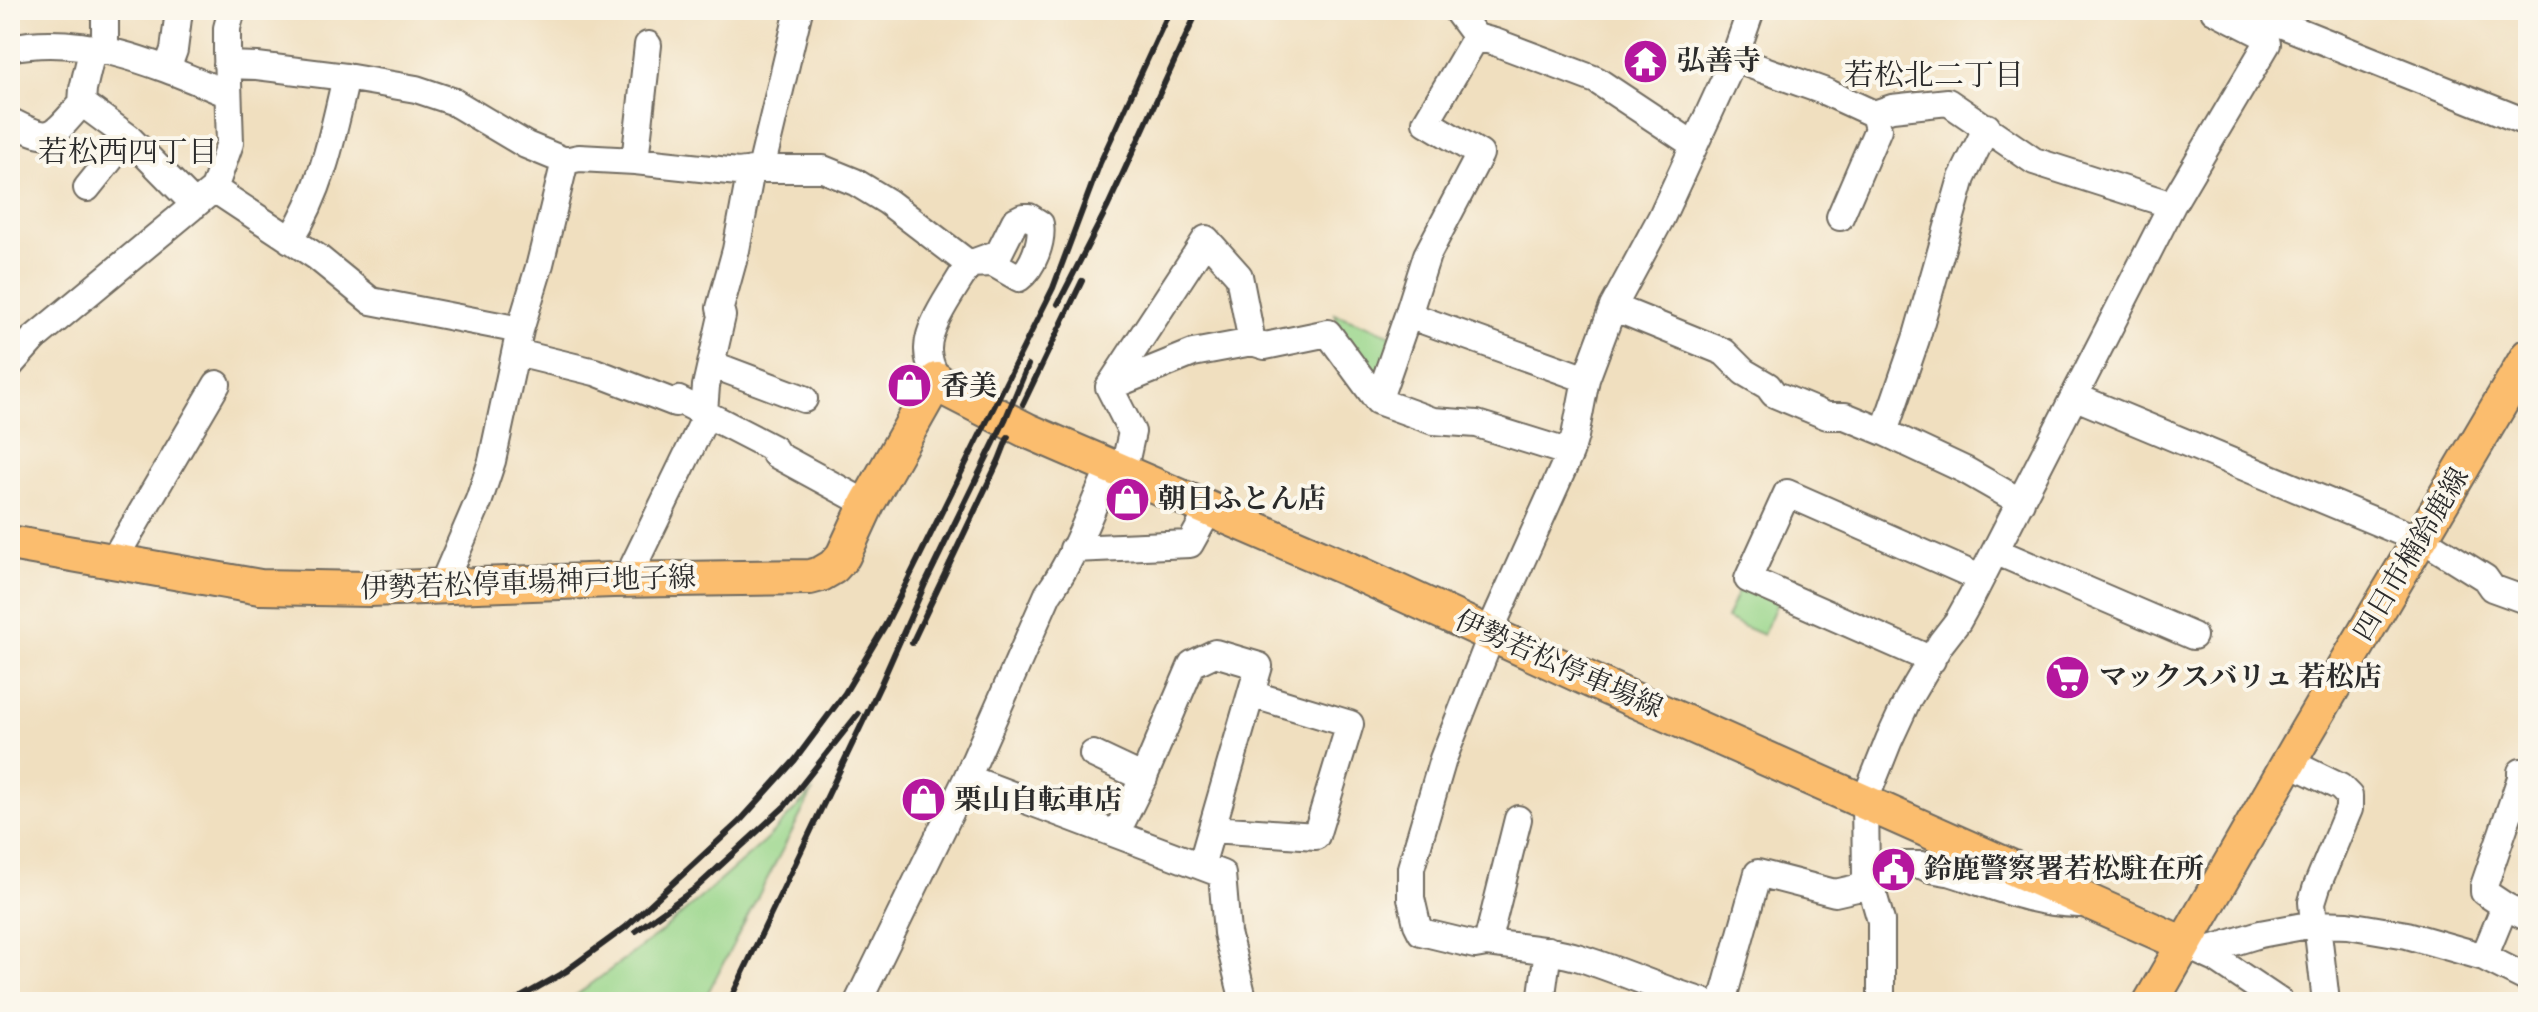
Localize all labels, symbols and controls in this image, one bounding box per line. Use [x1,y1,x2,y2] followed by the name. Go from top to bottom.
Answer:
[1622,37,1670,85] temple icon: 弘善寺
[1677,42,1761,80] place label: 弘善寺
[1844,55,2024,95] district label: 若松北二丁目
[38,132,218,172] district label: 若松西四丁目
[886,362,934,410] shop icon: 香美
[941,367,997,405] place label: 香美
[2344,460,2478,648] street label: 四日市楠鈴鹿線
[1103,475,1151,523] shop icon: 朝日ふとん店
[1158,480,1326,518] place label: 朝日ふとん店
[359,558,697,608] street label: 伊勢若松停車場神戸地子線
[1449,601,1669,727] street label: 伊勢若松停車場線
[2044,653,2092,701] supermarket icon: マックスバリュ 若松店
[2099,658,2382,696] place label: マックスバリュ 若松店
[899,776,947,824] shop icon: 栗山自転車店
[954,781,1122,819] place label: 栗山自転車店
[1869,845,1917,893] public building icon: 鈴鹿警察署若松駐在所
[1924,850,2204,888] place label: 鈴鹿警察署若松駐在所

